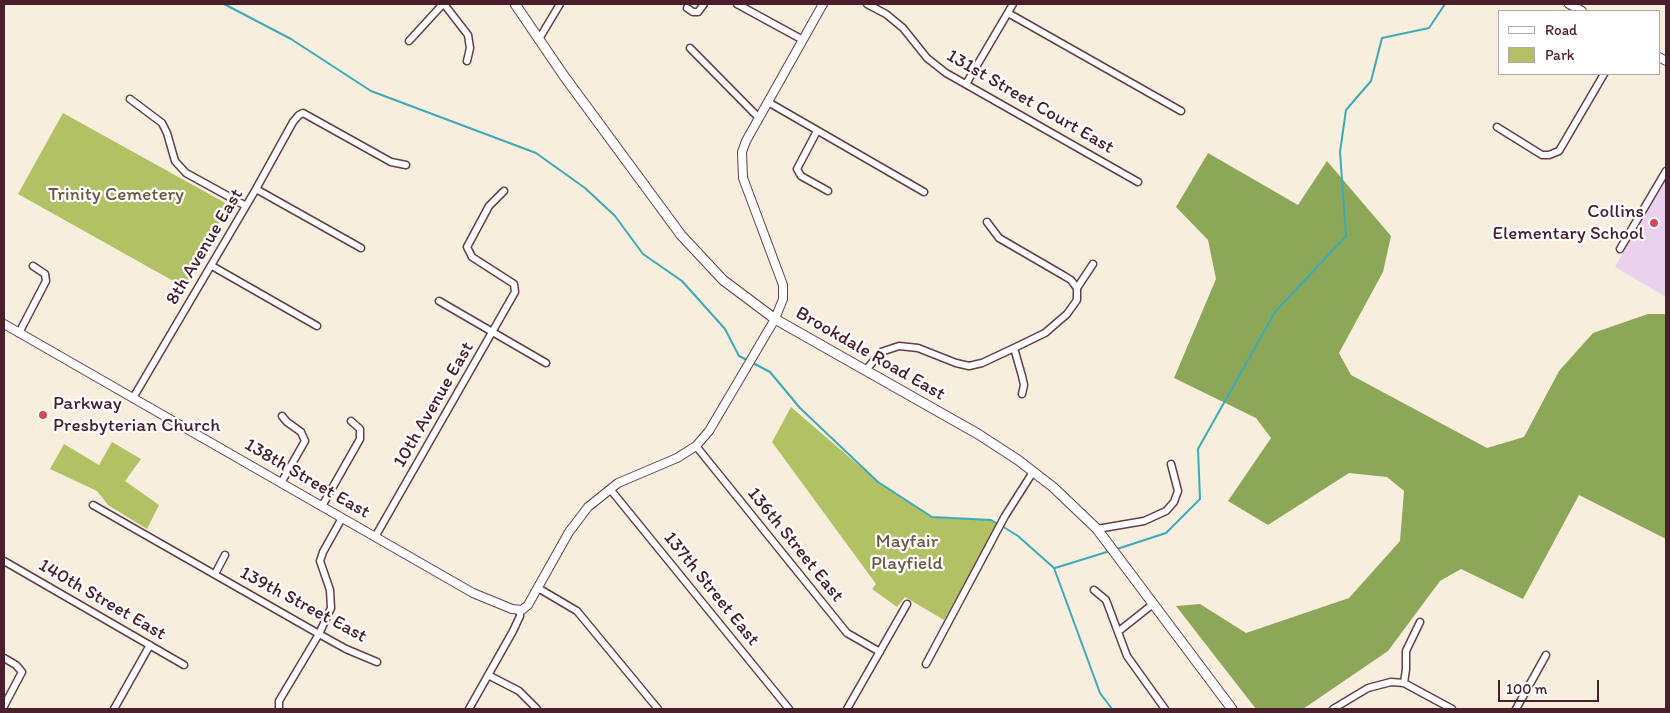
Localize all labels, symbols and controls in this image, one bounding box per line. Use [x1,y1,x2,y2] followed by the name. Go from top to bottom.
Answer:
[1498,10,1660,75] legend
[1545,21,1577,39] text: Road
[942,45,1118,159] street label: 131st Street Court East
[1545,46,1575,64] text: Park
[48,184,184,206] park label: Trinity Cemetery
[161,185,249,309] street label: 8th Avenue East
[1492,201,1644,245] place label: Collins Elementary School
[1648,217,1660,229] marker: Collins Elementary School
[791,302,949,406] street label: Brookdale Road East
[389,338,479,472] street label: 10th Avenue East
[53,393,220,437] place label: Parkway Presbyterian Church
[37,409,49,421] marker: Parkway Presbyterian Church
[240,434,374,524] street label: 138th Street East
[742,483,848,607] street label: 136th Street East
[658,527,764,651] street label: 137th Street East
[871,531,943,575] park label: Mayfair Playfield
[34,554,170,646] street label: 140th Street East
[236,562,370,648] street label: 139th Street East
[1500,670,1601,702] scale bar
[1506,680,1547,698] text: 100 m

